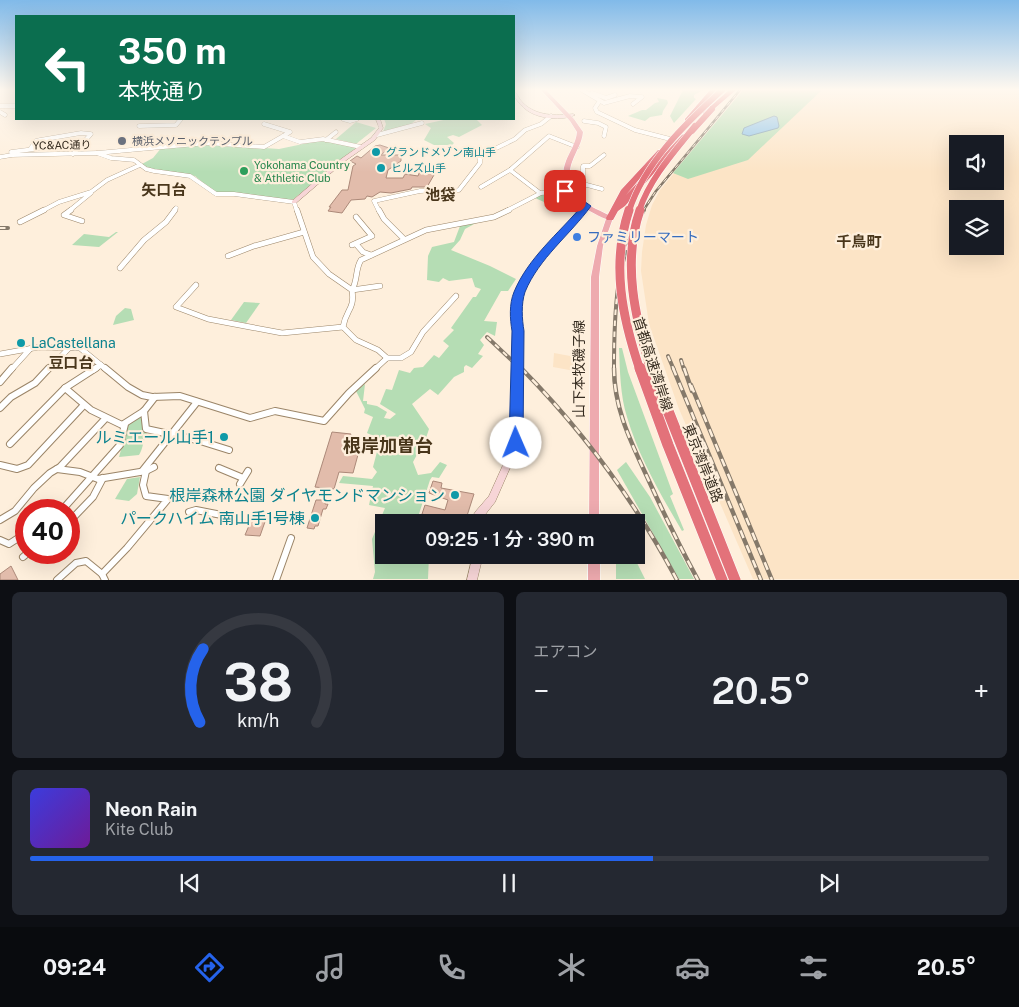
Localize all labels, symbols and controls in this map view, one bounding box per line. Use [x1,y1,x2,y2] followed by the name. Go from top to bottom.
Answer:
[118,31,227,72] text: 350 m
[35,35,100,100] icon: left
[118,78,206,104] text: 本牧通り
[116,135,128,147] marker: 横浜メソニックテンプル
[132,135,253,147] place label: 横浜メソニックテンプル
[949,135,1004,255] map controls
[949,135,1004,190] button: sound
[33,138,91,152] street label: YC&AC通り
[370,146,382,158] marker: グランドメゾン南山手
[386,146,496,158] place label: グランドメゾン南山手
[254,159,350,184] place label: Yokohama Country & Athletic Club
[375,162,387,174] marker: ヒルズ山手
[391,162,446,174] place label: ヒルズ山手
[238,165,250,177] marker: Yokohama Country & Athletic Club
[544,170,586,212] pin
[551,177,579,205] icon: arrive
[141,181,187,198] district label: 矢口台
[425,186,455,203] district label: 池袋
[949,200,1004,255] button: layers
[587,229,699,245] place label: ファミリーマート
[571,231,583,243] marker: ファミリーマート
[836,233,882,250] district label: 千鳥町
[630,315,676,413] street label: 首都高速湾岸線
[571,320,587,418] street label: 山下本牧磯子線
[31,335,116,351] place label: LaCastellana
[15,337,27,349] marker: LaCastellana
[48,354,94,371] district label: 豆口台
[489,416,541,468] position arrow
[680,421,726,505] street label: 東京湾岸道路
[95,428,214,447] place label: ルミエール山手1
[218,431,230,443] marker: ルミエール山手1
[343,435,433,456] district label: 根岸加曽台
[170,486,445,505] place label: 根岸森林公園 ダイヤモンドマンション
[449,489,461,501] marker: 根岸森林公園 ダイヤモンドマンション
[15,499,80,564] speed limit sign: 40
[120,509,305,528] place label: パークハイム 南山手1号棟
[309,512,321,524] marker: パークハイム 南山手1号棟
[425,528,595,550] text: 09:25 · 1 分 · 390 m
[534,642,598,661] text: エアコン
[223,652,292,713] text: 38
[711,668,811,713] text: 20.5°
[534,674,549,707] text: −
[973,674,989,707] text: +
[237,710,279,731] text: km/h
[105,798,197,820] text: Neon Rain
[105,820,173,839] text: Kite Club
[176,869,204,897] icon: previous
[495,869,523,897] icon: pause
[815,869,843,897] icon: next
[192,950,227,985] icon: directions
[313,950,348,985] icon: music
[434,950,469,985] icon: phone
[554,950,589,985] icon: climate
[675,950,710,985] icon: car
[796,950,831,985] icon: filters
[43,954,106,980] text: 09:24
[917,954,976,980] text: 20.5°

